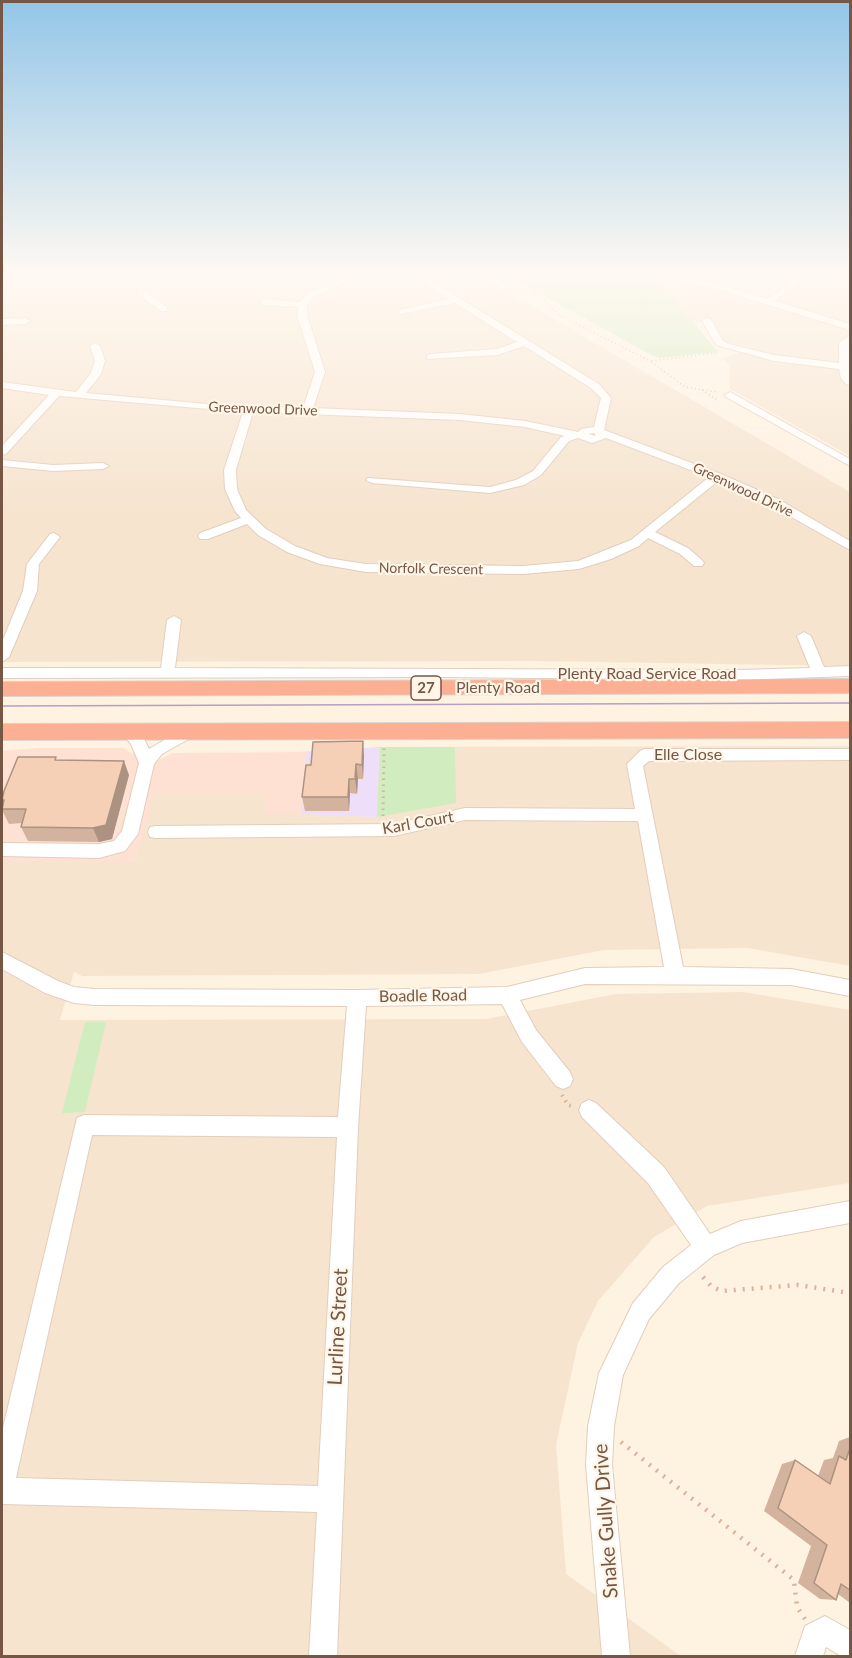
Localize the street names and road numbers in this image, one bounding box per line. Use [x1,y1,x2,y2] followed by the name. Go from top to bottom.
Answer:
[208,399,318,419] street label: Greenwood Drive
[690,459,796,521] street label: Greenwood Drive
[379,560,483,578] street label: Norfolk Crescent
[558,664,736,684] street label: Plenty Road Service Road
[411,676,441,700] road number: 27
[456,678,540,698] street label: Plenty Road
[654,745,722,765] street label: Elle Close
[381,807,455,839] street label: Karl Court
[379,986,467,1006] street label: Boadle Road
[323,1268,353,1386] street label: Lurline Street
[589,1443,623,1599] street label: Snake Gully Drive

